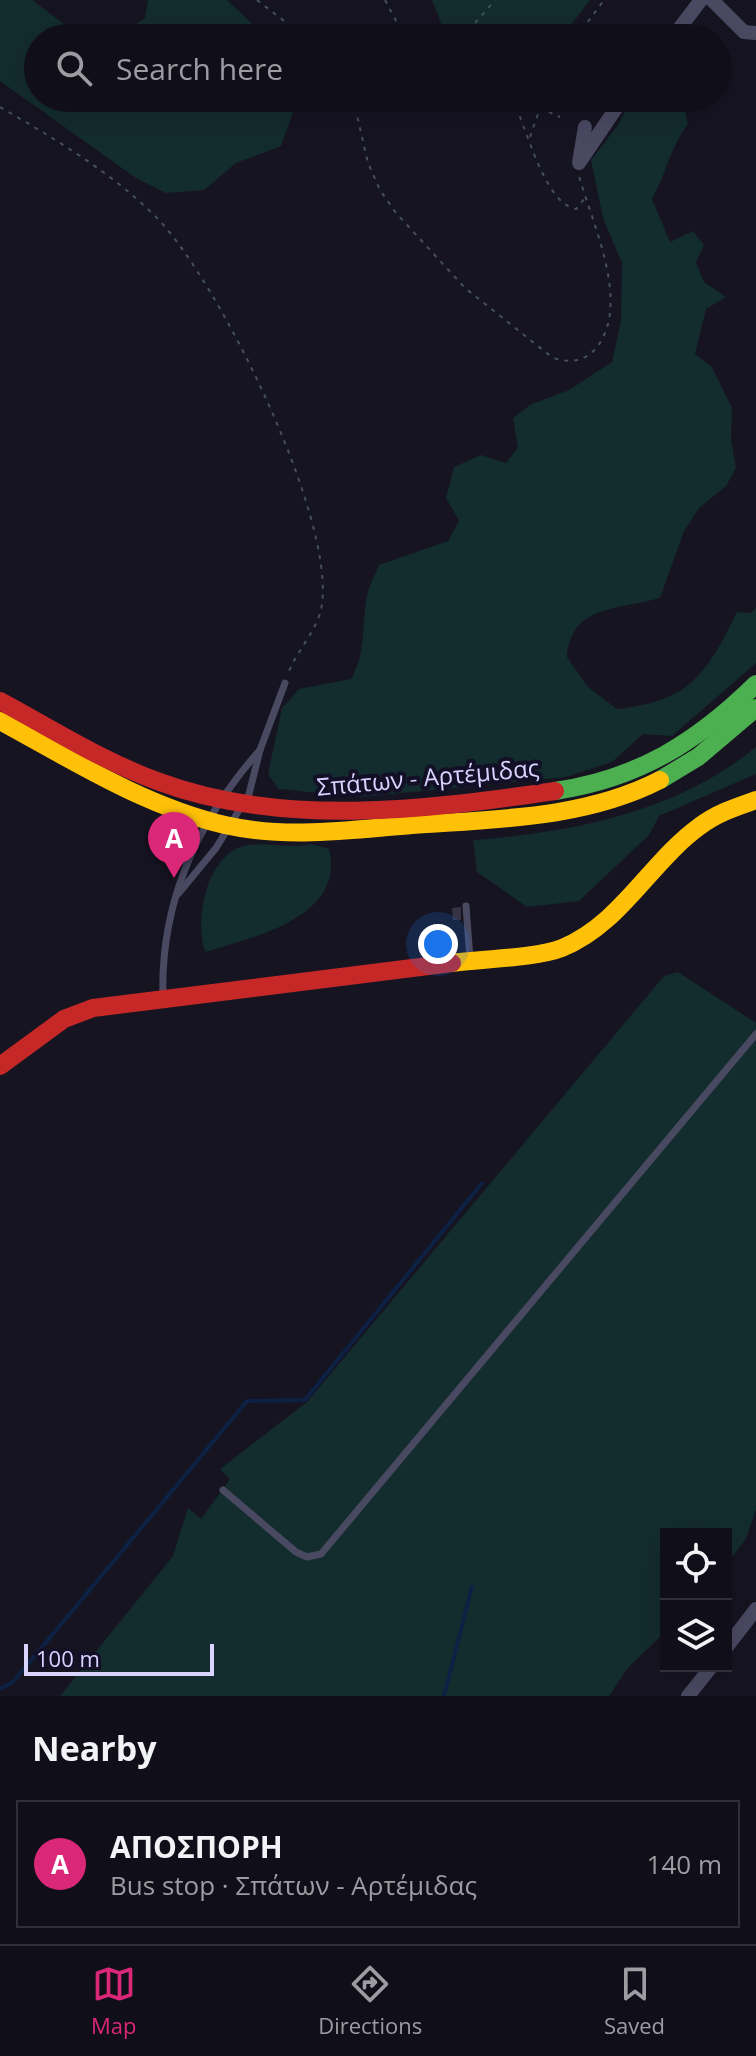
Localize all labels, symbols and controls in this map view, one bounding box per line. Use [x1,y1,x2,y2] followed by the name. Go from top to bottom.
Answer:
[24,24,732,112] search box
[52,46,96,90] icon: search
[116,48,283,89] text: Search here
[315,750,540,803] street label: Σπάτων - Αρτέμιδας
[148,812,200,878] pin: A
[418,924,458,964] your location
[660,1528,732,1672] map controls
[660,1528,732,1600] button: locate
[660,1600,732,1672] button: layers
[24,1640,214,1676] scale bar
[36,1643,100,1673] text: 100 m
[32,1725,157,1771] text: Nearby
[110,1826,283,1867] text: ΑΠΟΣΠΟΡΗ
[51,1846,69,1882] text: A
[647,1846,722,1882] text: 140 m
[110,1867,477,1903] text: Bus stop · Σπάτων - Αρτέμιδας
[91,1962,136,2040] tab: Map
[318,1962,422,2040] tab: Directions
[604,1962,665,2040] tab: Saved

